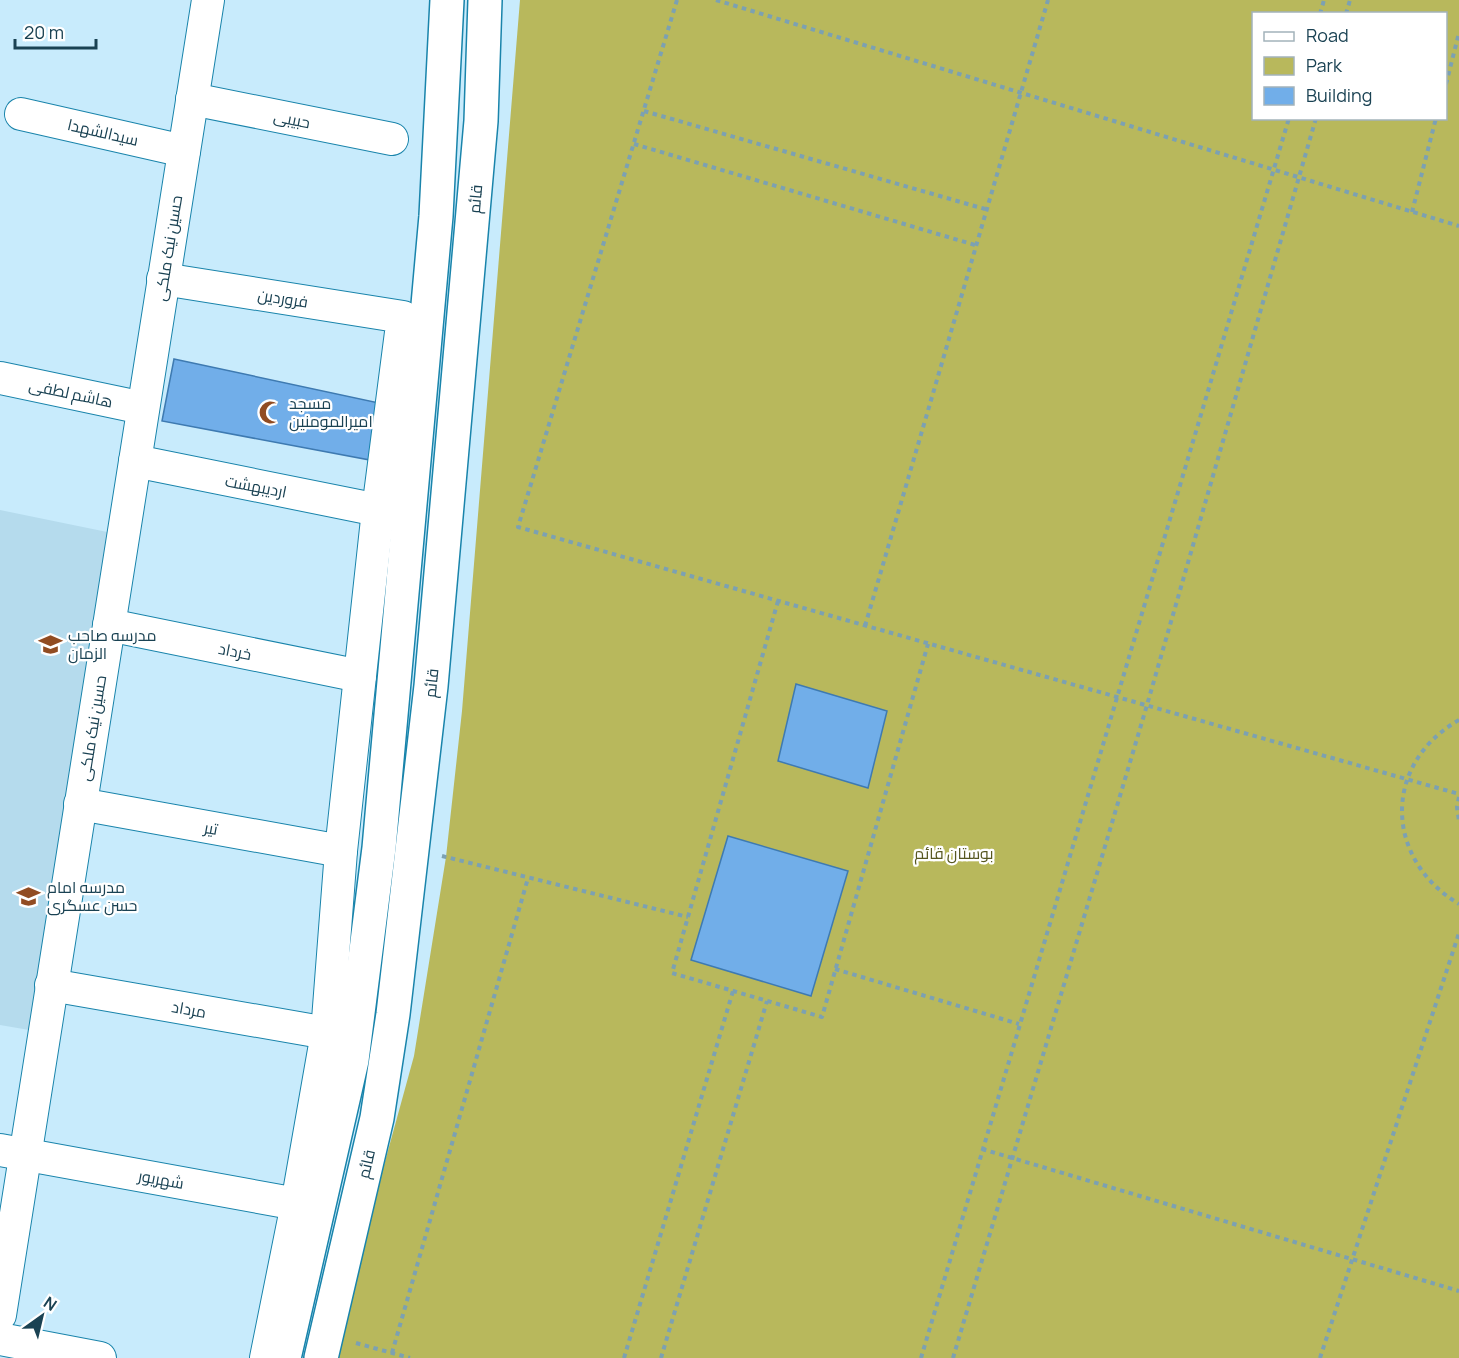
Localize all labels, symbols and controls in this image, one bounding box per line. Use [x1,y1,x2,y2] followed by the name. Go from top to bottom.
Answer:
[15,12,96,50] scale bar
[1252,12,1447,120] legend
[24,20,64,44] text: 20 m
[1306,23,1349,47] text: Road
[1306,53,1343,77] text: Park
[1306,83,1372,107] text: Building
[272,105,312,133] street label: حبیبی
[65,113,141,151] street label: سیدالشهدا
[463,183,488,215] street label: قائم
[149,194,187,302] street label: حسین نیک ملکی
[256,283,310,313] street label: فروردین
[27,373,115,414] street label: هاشم لطفی
[289,392,373,432] place label: مسجد امیرالمومنین
[258,399,284,425] mosque icon: مسجد امیرالمومنین
[223,469,289,503] street label: اردیبهشت
[68,624,157,664] place label: مدرسه صاحب الزمان
[37,631,63,657] school or university icon: مدرسه صاحب الزمان
[216,637,254,665] street label: خرداد
[419,667,444,699] street label: قائم
[73,674,111,782] street label: حسین نیک ملکی
[201,816,220,840] street label: تیر
[914,842,994,865] park label: بوستان قائم
[47,876,137,916] place label: مدرسه امام حسن عسگری
[16,883,42,909] school or university icon: مدرسه امام حسن عسگری
[170,995,208,1023] street label: مرداد
[352,1147,381,1181] street label: قائم
[135,1164,186,1194] street label: شهریور
[12,1286,72,1346] north arrow
[39,1291,61,1316] text: N

